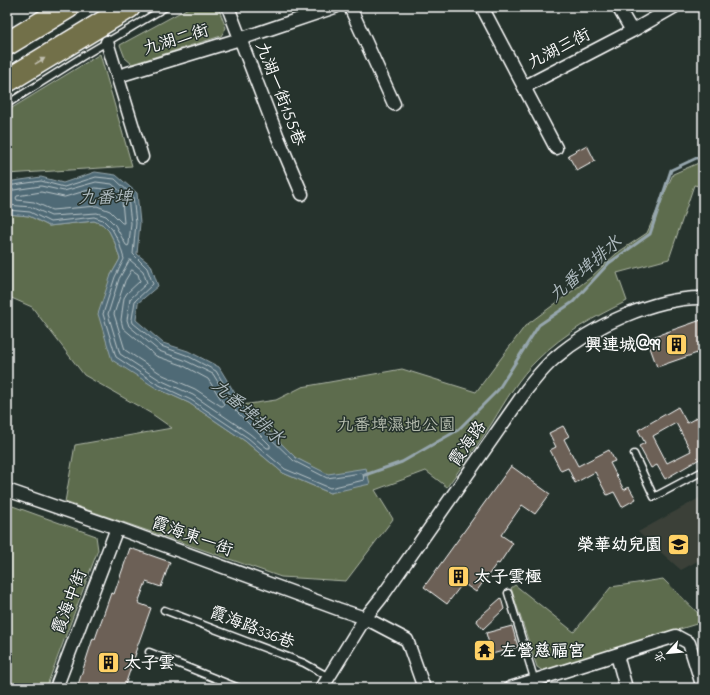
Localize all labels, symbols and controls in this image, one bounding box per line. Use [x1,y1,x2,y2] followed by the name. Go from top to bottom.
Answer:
[140,18,212,62] street label: 九湖二街
[523,22,595,76] street label: 九湖三街
[249,38,312,151] street label: 九湖一街155巷
[34,57,46,64] one-way arrow
[78,186,134,212] water label: 九番埤
[544,230,629,309] water label: 九番埤排水
[663,332,689,358] building icon: 興連城@99
[585,333,661,358] place label: 興連城@99
[205,374,290,453] water label: 九番埤排水
[337,413,456,438] park label: 九番埤濕地公園
[443,416,493,472] street label: 霞海路
[148,511,236,563] street label: 霞海東一街
[665,532,691,558] school or university icon: 榮華幼兒園
[577,533,662,558] place label: 榮華幼兒園
[446,564,472,590] building icon: 太子雲極
[474,565,542,590] place label: 太子雲極
[46,566,94,638] street label: 霞海中街
[206,600,299,656] street label: 霞海路336巷
[648,633,688,673] north arrow
[472,638,498,664] temple icon: 左營慈福宮
[500,639,585,664] place label: 左營慈福宮
[650,649,670,666] text: 北
[95,650,121,676] building icon: 太子雲
[124,651,175,676] place label: 太子雲

